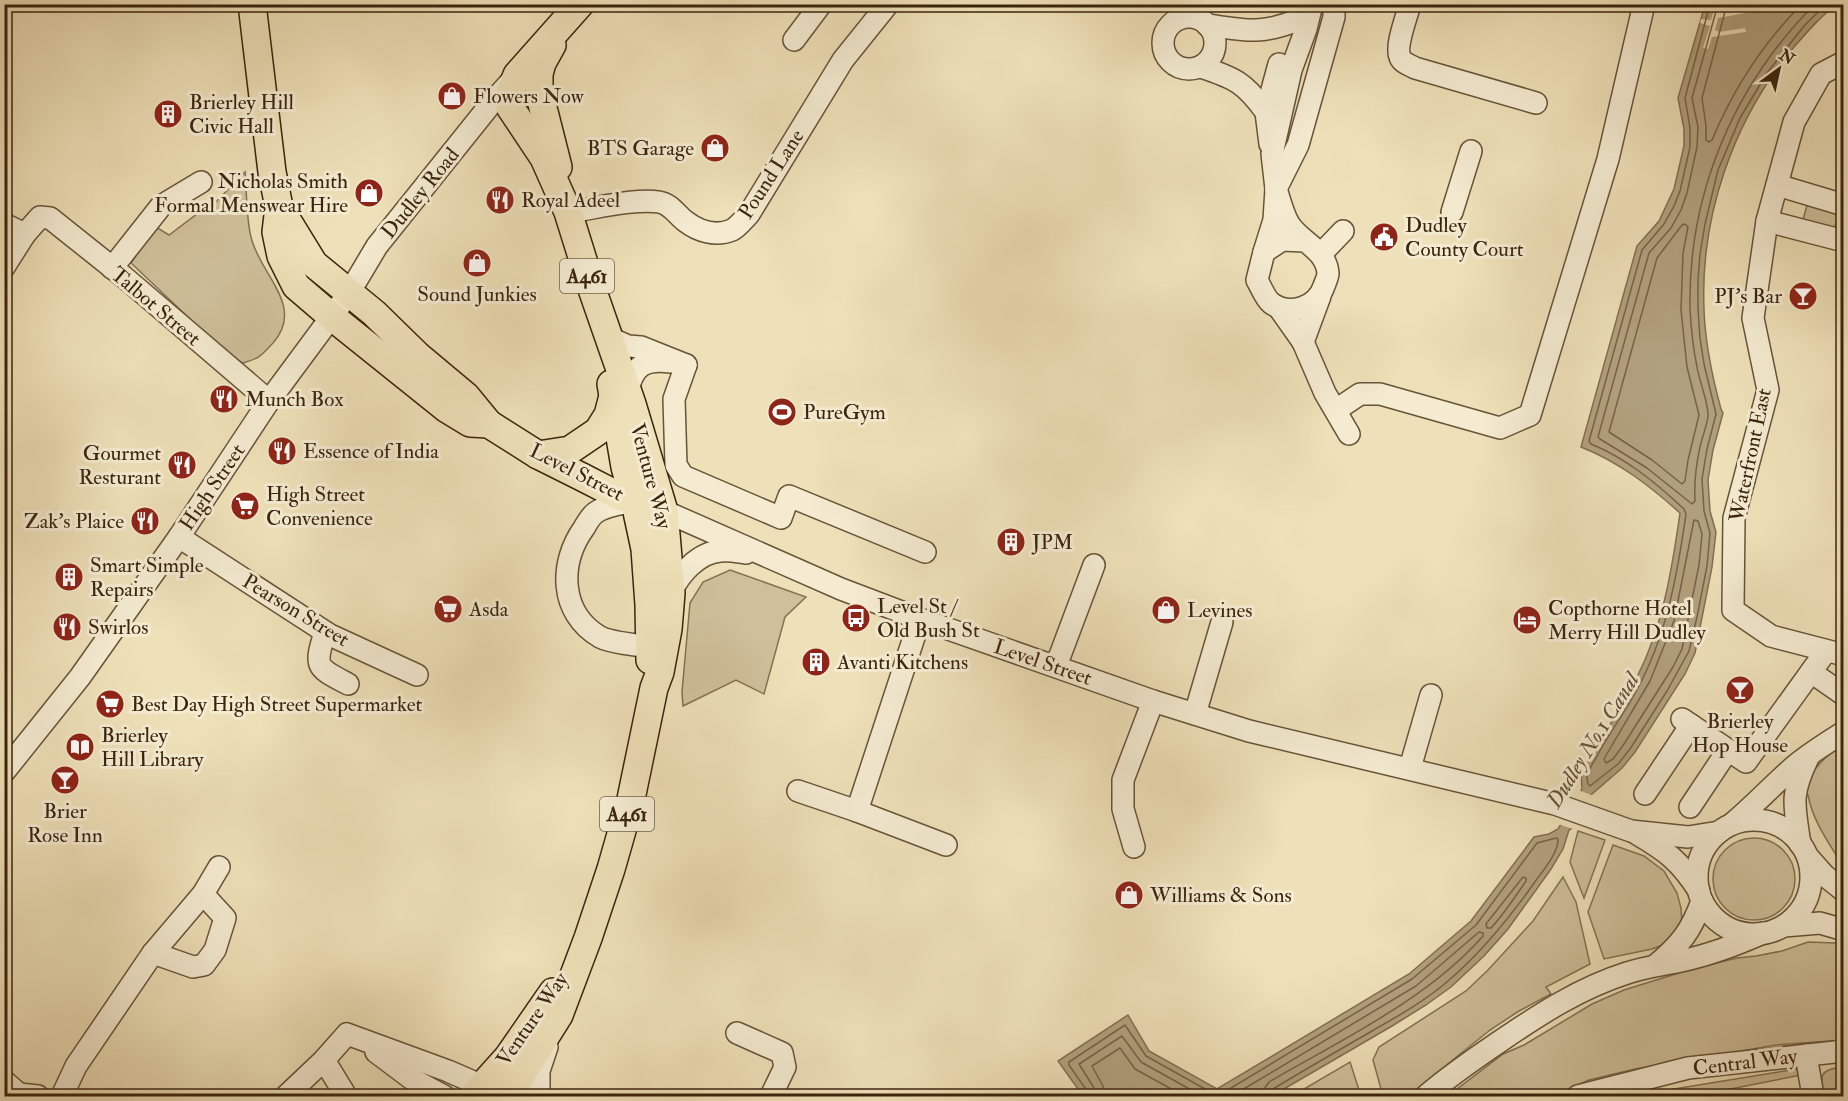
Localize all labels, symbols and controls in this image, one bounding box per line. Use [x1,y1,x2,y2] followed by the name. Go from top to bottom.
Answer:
[1749,39,1809,99] north arrow
[1774,44,1799,70] text: N
[436,80,468,112] shop icon: Flowers Now
[473,83,585,110] place label: Flowers Now
[189,89,294,140] place label: Brierley Hill Civic Hall
[152,98,184,130] building icon: Brierley Hill Civic Hall
[732,124,811,224] street label: Pound Lane
[699,132,731,164] shop icon: BTS Garage
[587,135,694,162] place label: BTS Garage
[375,142,466,245] street label: Dudley Road
[154,168,348,219] place label: Nicholas Smith Formal Menswear Hire
[353,177,385,209] shop icon: Nicholas Smith Formal Menswear Hire
[484,184,516,216] restaurant icon: Royal Adeel
[521,187,621,214] place label: Royal Adeel
[1405,212,1524,263] place label: Dudley County Court
[1368,221,1400,253] public building icon: Dudley County Court
[461,247,493,279] shop icon: Sound Junkies
[560,259,614,293] road number: A461
[105,261,206,352] street label: Talbot Street
[1787,280,1819,312] bar icon: PJ's Bar
[417,281,537,308] place label: Sound Junkies
[1714,283,1782,310] place label: PJ's Bar
[208,383,240,415] restaurant icon: Munch Box
[245,386,344,413] place label: Munch Box
[1723,386,1778,525] street label: Waterfront East
[766,396,798,428] sports icon: PureGym
[803,399,886,426] place label: PureGym
[623,420,678,533] street label: Venture Way
[266,435,298,467] restaurant icon: Essence of India
[525,437,629,508] street label: Level Street
[173,438,251,536] street label: High Street
[303,438,439,465] place label: Essence of India
[78,440,161,491] place label: Gourmet Resturant
[166,449,198,481] restaurant icon: Gourmet Resturant
[266,481,373,532] place label: High Street Convenience
[229,490,261,522] supermarket icon: High Street Convenience
[129,505,161,537] restaurant icon: Zak's Plaice
[24,508,124,535] place label: Zak's Plaice
[995,526,1027,558] building icon: JPM
[1031,529,1073,556] place label: JPM
[90,552,204,603] place label: Smart Simple Repairs
[53,561,85,593] building icon: Smart Simple Repairs
[237,568,354,653] street label: Pearson Street
[432,593,464,625] supermarket icon: Asda
[877,593,980,644] place label: Level St / Old Bush St
[1150,594,1182,626] shop icon: Levines
[1548,595,1706,646] place label: Copthorne Hotel Merry Hill Dudley
[468,596,509,623] place label: Asda
[1187,597,1252,624] place label: Levines
[840,602,872,634] bus stop icon: Level St / Old Bush St
[1511,604,1543,636] hotel icon: Copthorne Hotel Merry Hill Dudley
[51,611,83,643] restaurant icon: Swirlos
[88,614,148,641] place label: Swirlos
[990,633,1096,692] street label: Level Street
[800,646,832,678] building icon: Avanti Kitchens
[836,649,968,676] place label: Avanti Kitchens
[1540,666,1646,814] water label: Dudley No.1 Canal
[1724,674,1756,706] bar icon: Brierley Hop House
[94,688,126,720] supermarket icon: Best Day High Street Supermarket
[131,691,423,718] place label: Best Day High Street Supermarket
[1692,708,1788,759] place label: Brierley Hop House
[101,722,204,773] place label: Brierley Hill Library
[64,731,96,763] library icon: Brierley Hill Library
[49,764,81,796] bar icon: Brier Rose Inn
[600,797,654,831] road number: A461
[27,798,103,849] place label: Brier Rose Inn
[1113,879,1145,911] shop icon: Williams & Sons
[1149,882,1292,909] place label: Williams & Sons
[490,967,575,1071] street label: Venture Way
[1691,1043,1800,1082] street label: Central Way

